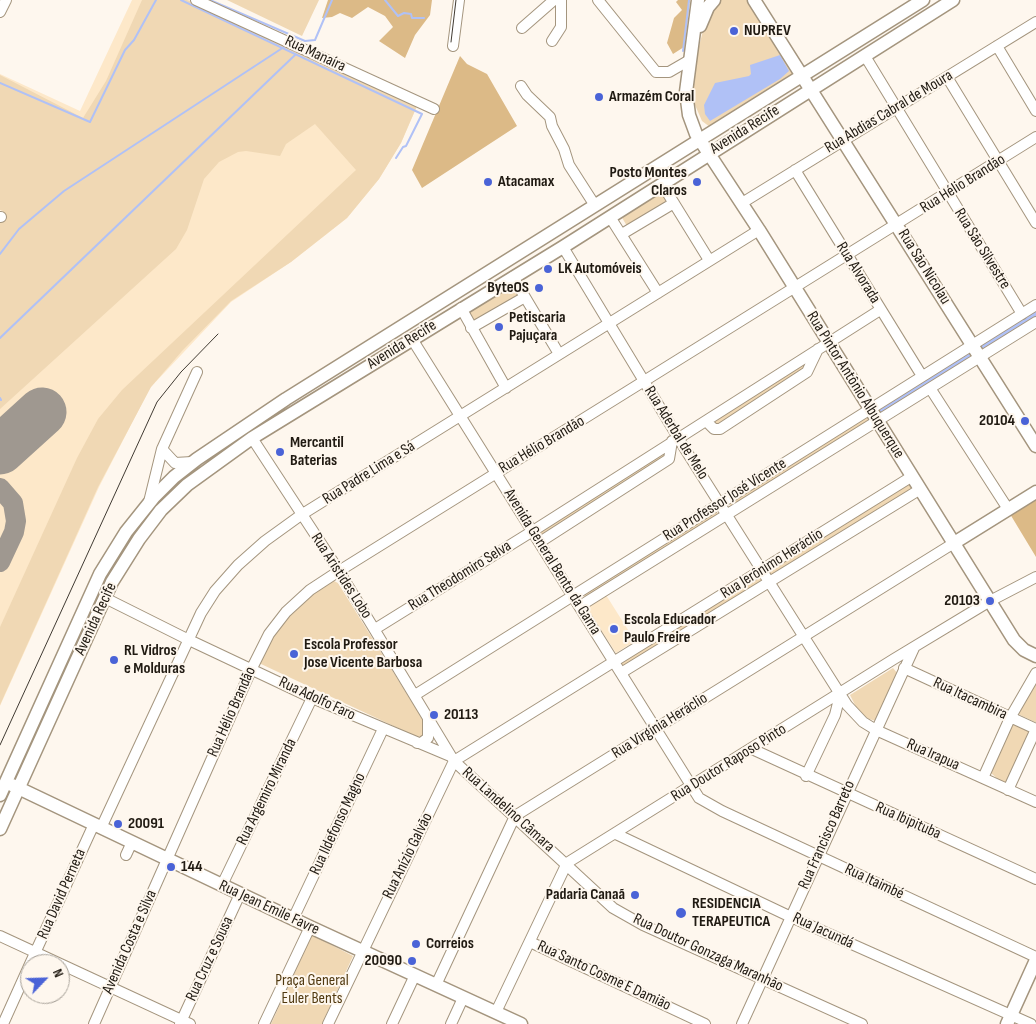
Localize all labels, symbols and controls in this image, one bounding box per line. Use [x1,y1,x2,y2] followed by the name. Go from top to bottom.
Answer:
[744,21,791,41] place label: NUPREV
[728,25,740,37] marker: NUPREV
[282,32,348,76] street label: Rua Manaíra
[822,66,956,158] street label: Rua Abdias Cabral de Moura
[609,87,694,107] place label: Armazém Coral
[593,91,605,103] marker: Armazém Coral
[707,101,783,159] street label: Avenida Recife
[917,150,1009,218] street label: Rua Hélio Brandão
[610,163,687,201] place label: Posto Montes Claros
[498,172,554,192] place label: Atacamax
[482,176,494,188] marker: Atacamax
[691,176,703,188] marker: Posto Montes Claros
[950,205,1014,293] street label: Rua São Silvestre
[893,226,955,308] street label: Rua São Nicolau
[832,239,884,307] street label: Rua Alvorada
[558,259,642,279] place label: LK Automóveis
[542,263,554,275] marker: LK Automóveis
[487,278,529,298] place label: ByteOS
[533,282,545,294] marker: ByteOS
[509,308,566,346] place label: Petiscaria Pajuçara
[802,308,908,462] street label: Rua Pintor Antônio Albuquerque
[364,316,440,374] street label: Avenida Recife
[493,321,505,333] marker: Petiscaria Pajuçara
[640,383,712,483] street label: Rua Aderbal de Melo
[979,411,1015,431] place label: 20104
[496,412,588,478] street label: Rua Hélio Brandão
[1019,415,1031,427] marker: 20104
[290,433,344,471] place label: Mercantil Baterias
[319,437,419,509] street label: Rua Padre Lima e Sá
[274,446,286,458] marker: Mercantil Baterias
[660,454,790,546] street label: Rua Professor José Vicente
[499,486,605,638] street label: Avenida General Bento da Gama
[717,525,827,603] street label: Rua Jerônimo Heráclio
[306,530,376,622] street label: Rua Aristides Lobo
[405,537,515,615] street label: Rua Theodomiro Selva
[71,580,121,658] street label: Avenida Recife
[944,591,980,611] place label: 20103
[984,595,996,607] marker: 20103
[624,610,716,648] place label: Escola Educador Paulo Freire
[608,623,620,635] marker: Escola Educador Paulo Freire
[304,635,422,673] place label: Escola Professor Jose Vicente Barbosa
[124,641,185,679] place label: RL Vidros e Molduras
[288,648,300,660] marker: Escola Professor Jose Vicente Barbosa
[108,654,120,666] marker: RL Vidros e Molduras
[204,664,260,760] street label: Rua Hélio Brandão
[276,673,358,725] street label: Rua Adolfo Faro
[930,673,1010,725] street label: Rua Itacambira
[609,689,711,763] street label: Rua Virgínia Heráclio
[444,705,478,725] place label: 20113
[428,709,440,721] marker: 20113
[668,720,790,806] street label: Rua Doutor Raposo Pinto
[904,735,962,775] street label: Rua Irapua
[233,736,301,848] street label: Rua Argemiro Miranda
[458,763,558,857] street label: Rua Landelino Câmara
[306,770,370,878] street label: Rua Ildefonso Magno
[794,778,860,892] street label: Rua Francisco Barreto
[872,798,944,844] street label: Rua Ibipituba
[379,810,437,902] street label: Rua Anízio Galvão
[128,814,164,834] place label: 20091
[112,818,124,830] marker: 20091
[34,846,90,942] street label: Rua David Perneta
[181,857,202,877] place label: 144
[841,860,907,904] street label: Rua Itaimbé
[165,861,177,873] marker: 144
[216,876,322,940] street label: Rua Jean Emile Favre
[546,885,625,905] place label: Padaria Canaã
[99,887,161,997] street label: Avenida Costa e Silva
[629,889,641,901] marker: Padaria Canaã
[692,894,770,932] place label: RESIDENCIA TERAPEUTICA
[674,906,688,920] marker: RESIDENCIA TERAPEUTICA
[789,909,857,953] street label: Rua Jacundá
[630,910,786,996] street label: Rua Doutor Gonzaga Maranhão
[182,914,238,1004] street label: Rua Cruz e Sousa
[426,934,474,954] place label: Correios
[534,937,674,1015] street label: Rua Santo Cosme E Damião
[410,938,422,950] marker: Correios
[365,951,402,971] place label: 20090
[20,954,70,1004] north arrow
[406,955,418,967] marker: 20090
[49,966,68,980] text: N
[275,971,349,1009] park label: Praça General Euler Bents

